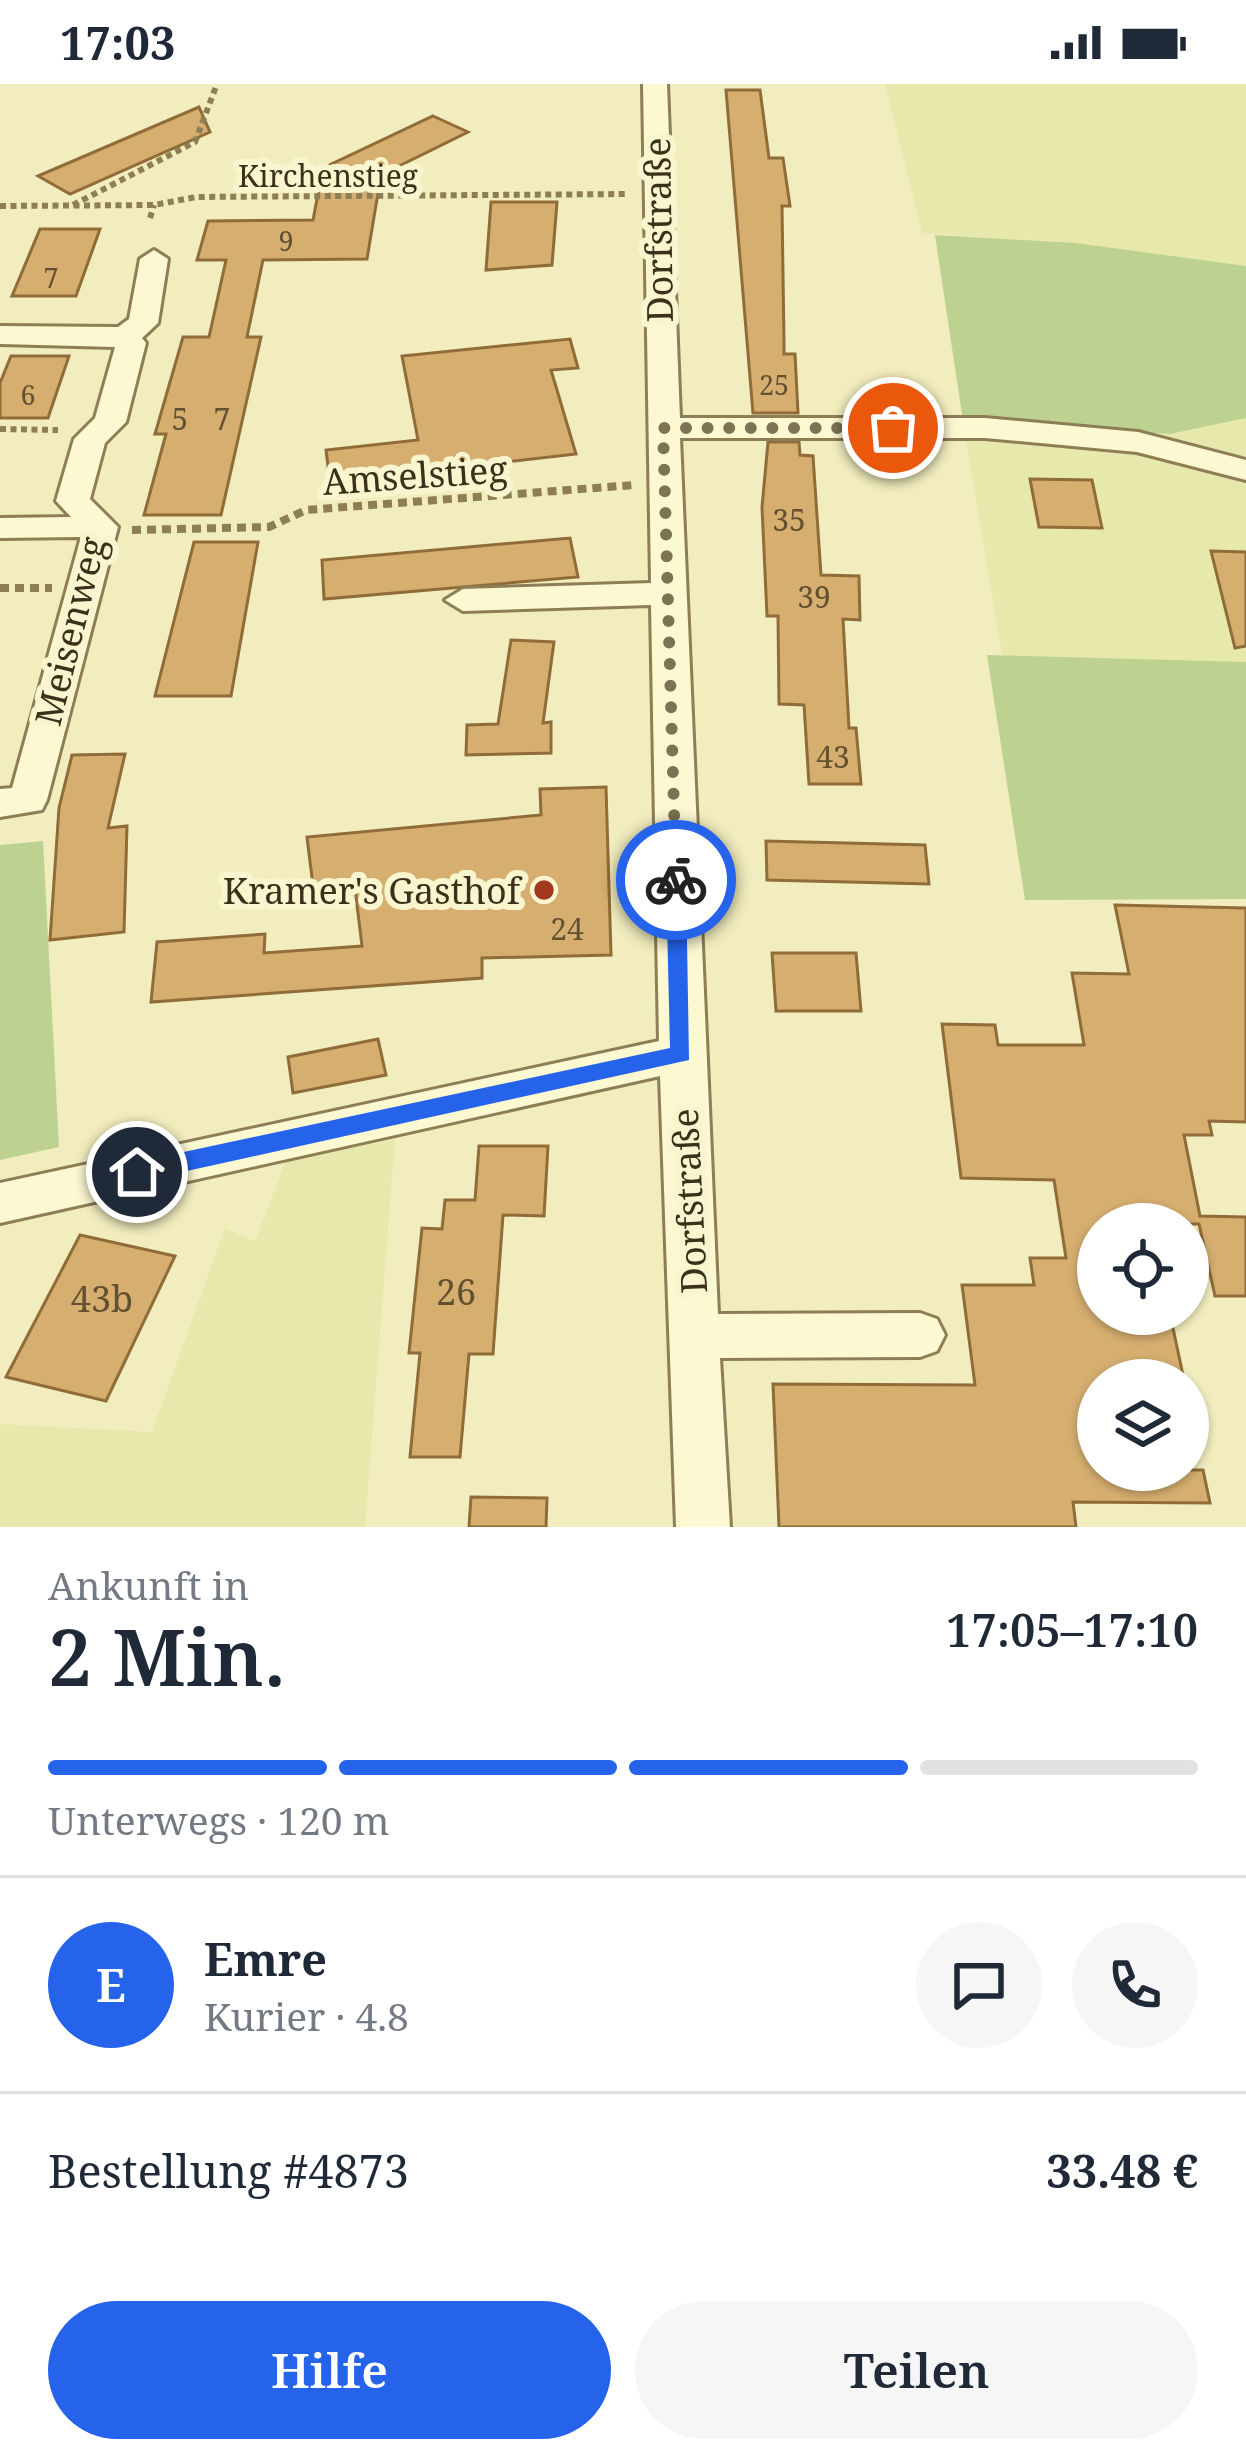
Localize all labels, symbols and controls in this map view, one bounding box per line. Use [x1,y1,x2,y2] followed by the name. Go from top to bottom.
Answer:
[60,12,175,73] text: 17:03
[632,137,684,323] street label: Dorfstraße
[238,155,418,196] street label: Kirchenstieg
[278,222,294,259] house number: 9
[43,259,59,296] house number: 7
[759,366,789,403] house number: 25
[20,376,36,413] house number: 6
[842,377,944,479] pin
[860,395,926,461] icon: bag
[172,398,188,439] house number: 5
[214,398,230,439] house number: 7
[321,444,509,506] street label: Amselstieg
[772,499,806,540] house number: 35
[23,531,117,731] street label: Meisenweg
[797,576,831,617] house number: 39
[816,736,850,777] house number: 43
[616,820,736,940] courier
[643,847,709,913] icon: bike
[223,866,523,915] place label: Kramer's Gasthof
[531,877,557,903] marker: Kramer's Gasthof
[550,908,584,949] house number: 24
[660,1107,718,1295] street label: Dorfstraße
[86,1121,188,1223] pin
[104,1139,170,1205] icon: home
[1077,1203,1209,1491] map controls
[1077,1203,1209,1335] button: locate
[436,1267,476,1316] house number: 26
[71,1274,133,1323] house number: 43b
[1077,1359,1209,1491] button: layers
[48,1558,249,1611] text: Ankunft in
[946,1599,1198,1660] text: 17:05–17:10
[48,1603,286,1709] text: 2 Min.
[48,1793,390,1846] text: Unterwegs · 120 m
[916,1922,1042,2048] button: chat
[1072,1922,1198,2048] button: phone
[204,1928,327,1989] text: Emre
[96,1954,126,2015] text: E
[204,1989,409,2042] text: Kurier · 4.8
[48,2140,409,2201] text: Bestellung #4873
[1046,2140,1198,2201] text: 33.48 €
[48,2301,611,2439] button: Hilfe
[635,2301,1198,2439] button: Teilen

